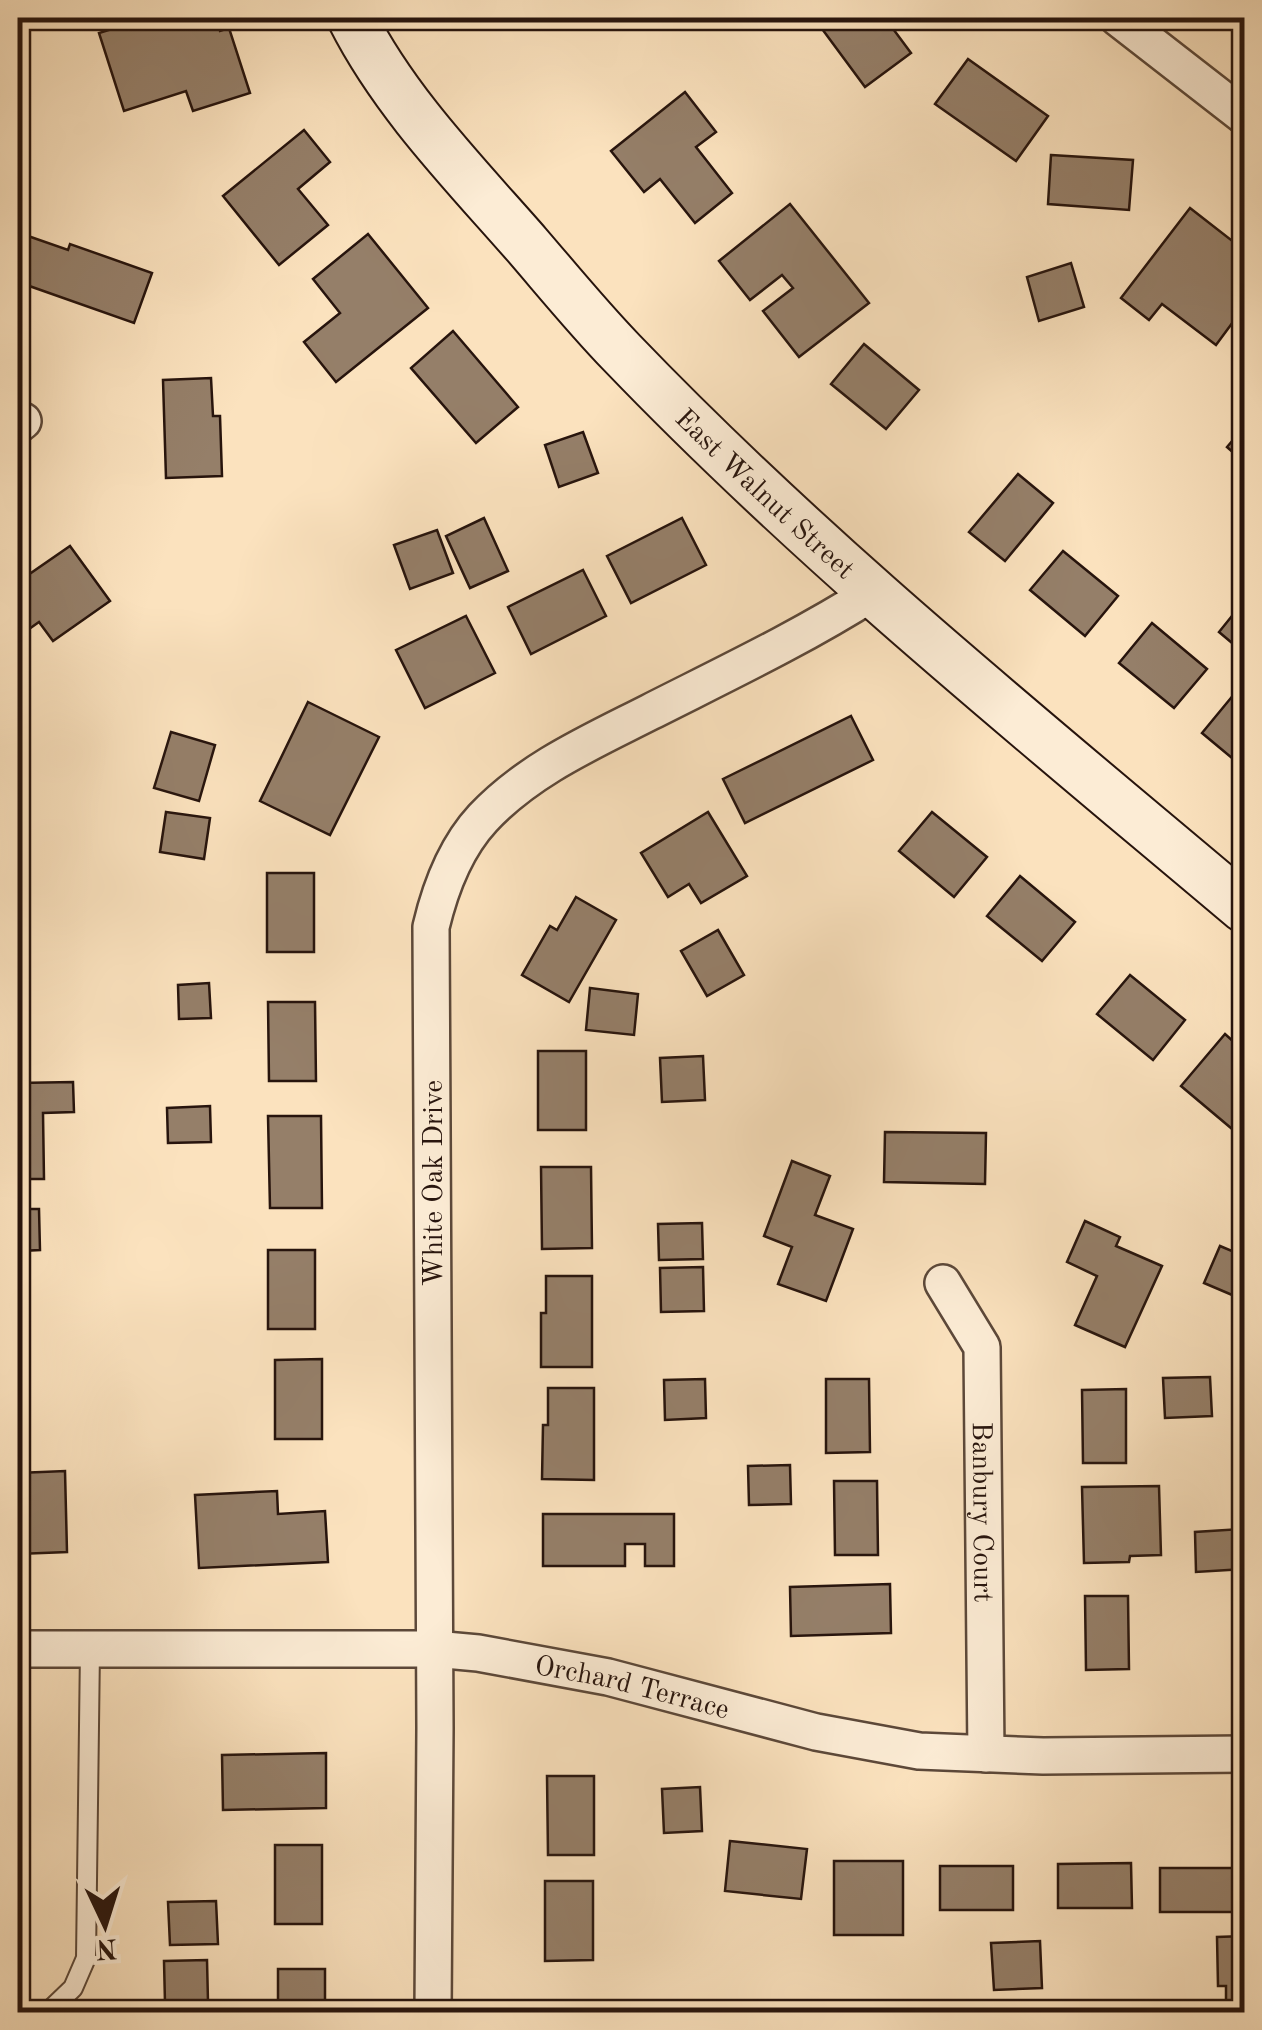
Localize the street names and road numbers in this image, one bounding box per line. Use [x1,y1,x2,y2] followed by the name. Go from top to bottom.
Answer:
[669,405,859,586] street label: East Walnut Street
[421,1080,449,1286] street label: White Oak Drive
[966,1422,996,1603] street label: Banbury Court
[532,1653,732,1725] street label: Orchard Terrace

